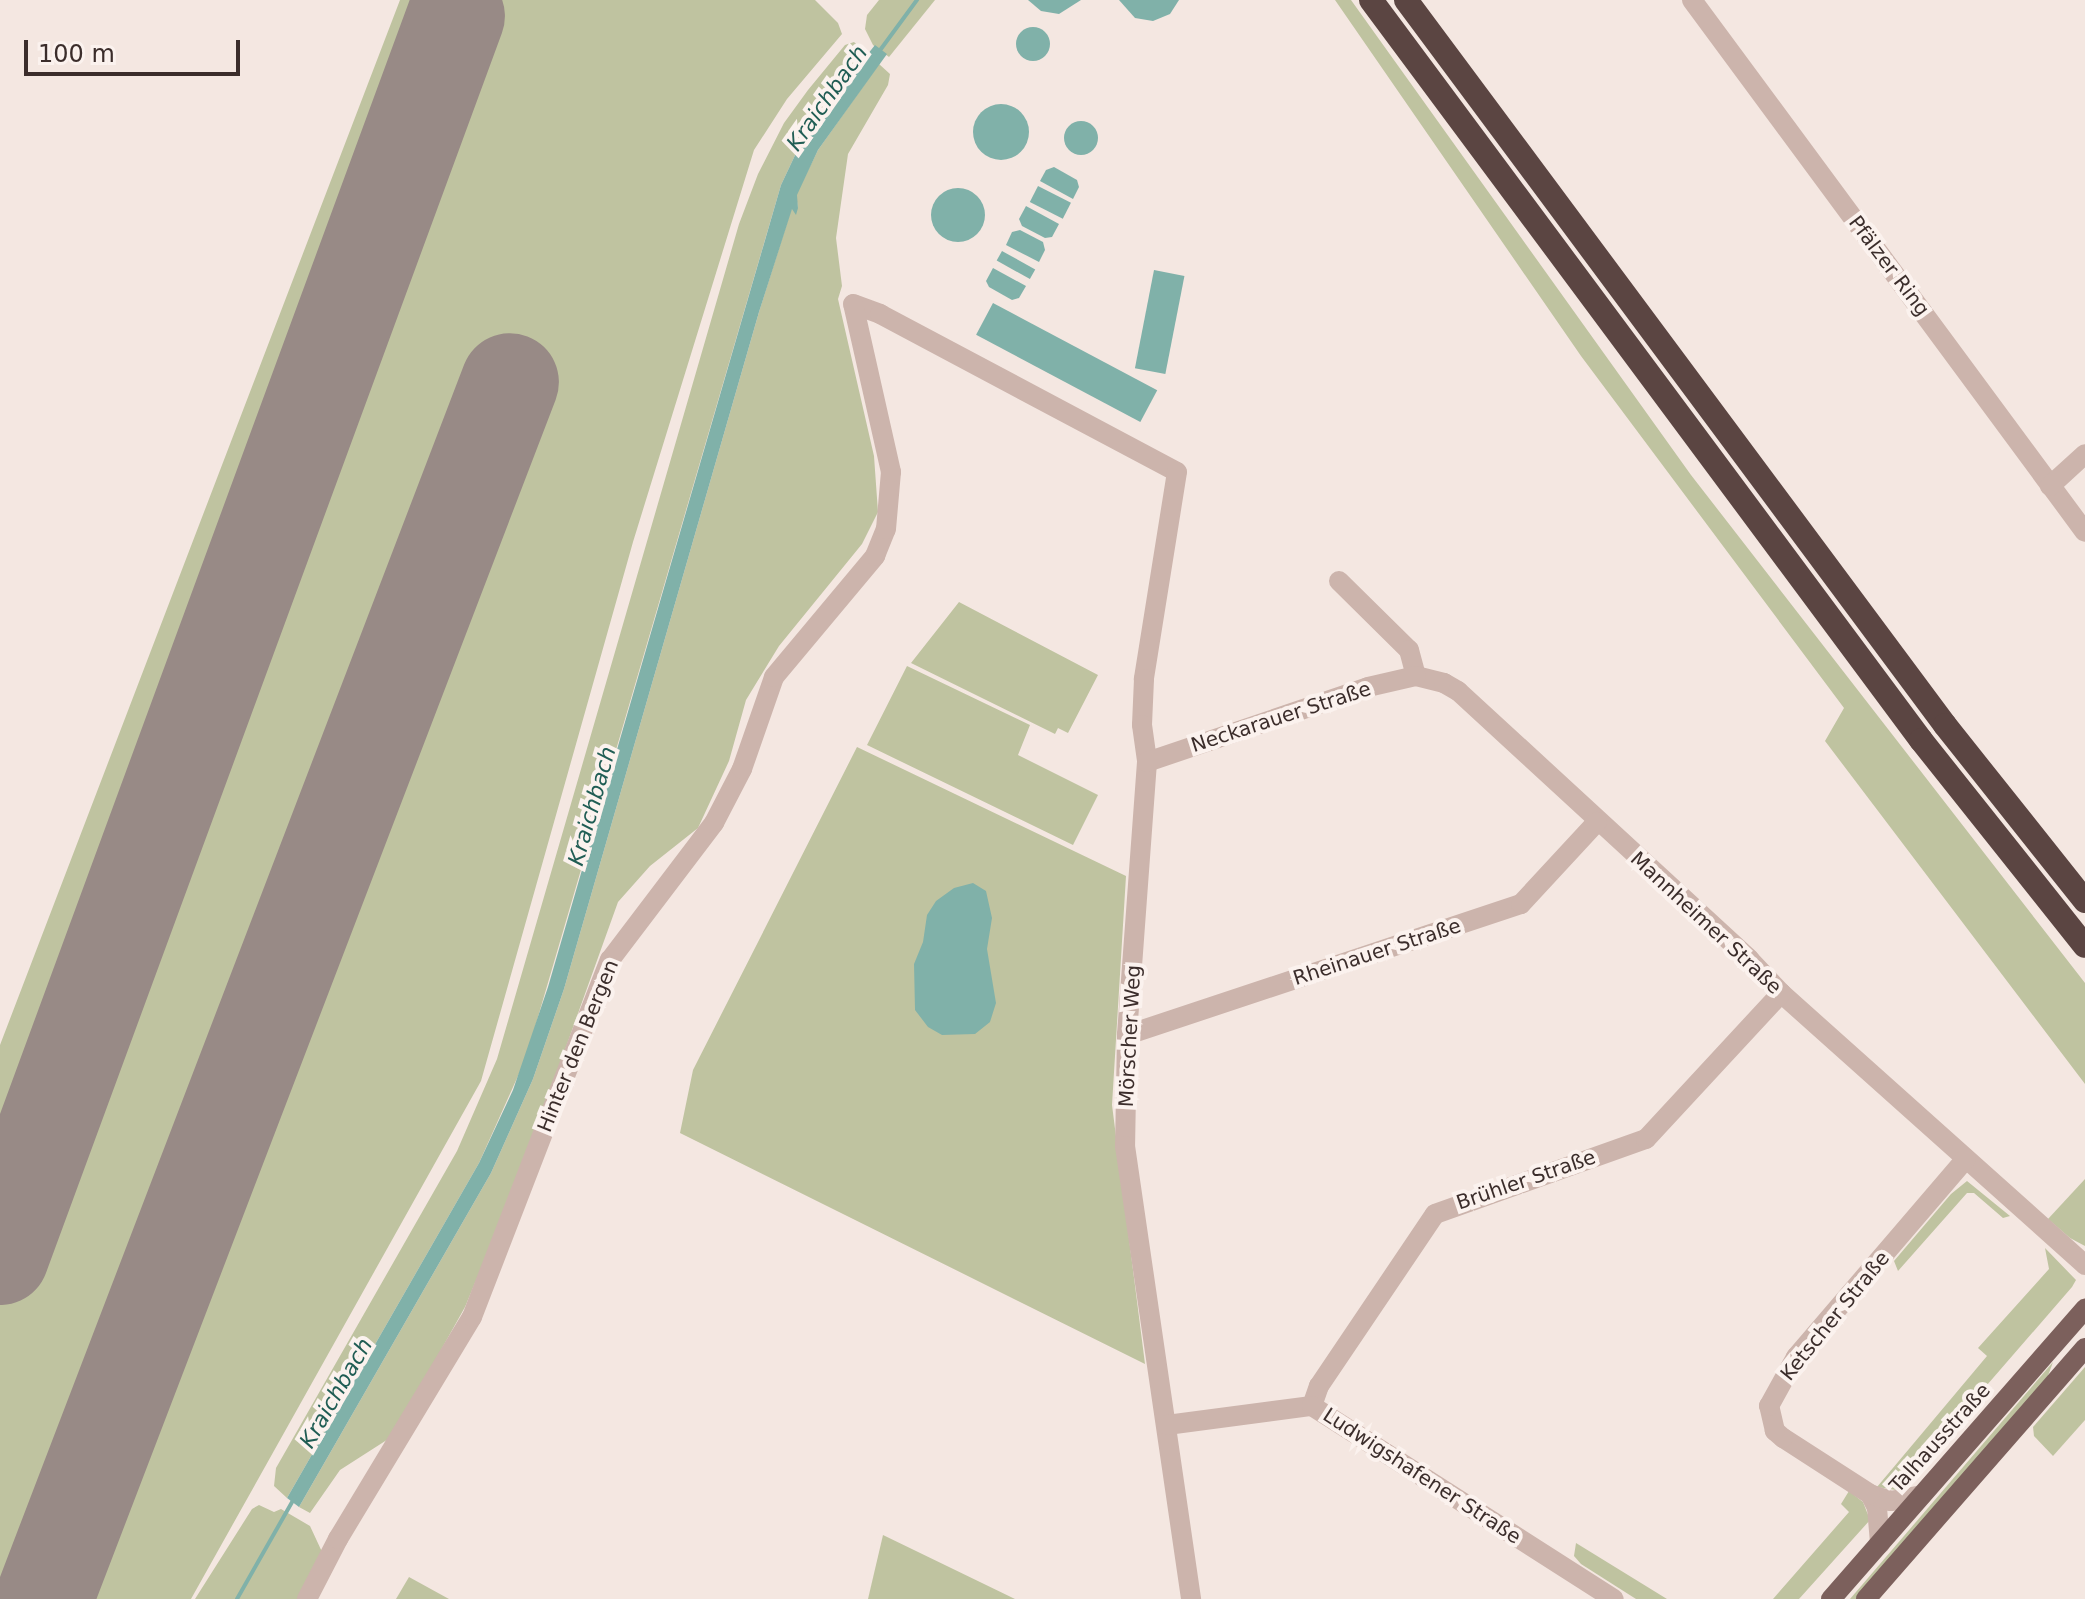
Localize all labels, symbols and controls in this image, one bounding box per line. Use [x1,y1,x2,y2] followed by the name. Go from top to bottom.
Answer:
[28,24,244,74] scale bar
[38,40,115,68] text: 100 m
[781,40,873,156] water label: Kraichbach
[1844,211,1934,321] street label: Pfälzer Ring
[1188,677,1374,757] street label: Neckarauer Straße
[562,743,622,869] water label: Kraichbach
[1626,847,1786,999] street label: Mannheimer Straße
[1290,914,1464,990] street label: Rheinauer Straße
[532,956,624,1136] street label: Hinter den Bergen
[1114,964,1146,1108] street label: Mörscher Weg
[1453,1145,1599,1215] street label: Brühler Straße
[1776,1247,1894,1385] street label: Ketscher Straße
[294,1333,378,1453] water label: Kraichbach
[1885,1379,1995,1497] street label: Talhausstraße
[1319,1403,1525,1549] street label: Ludwigshafener Straße

